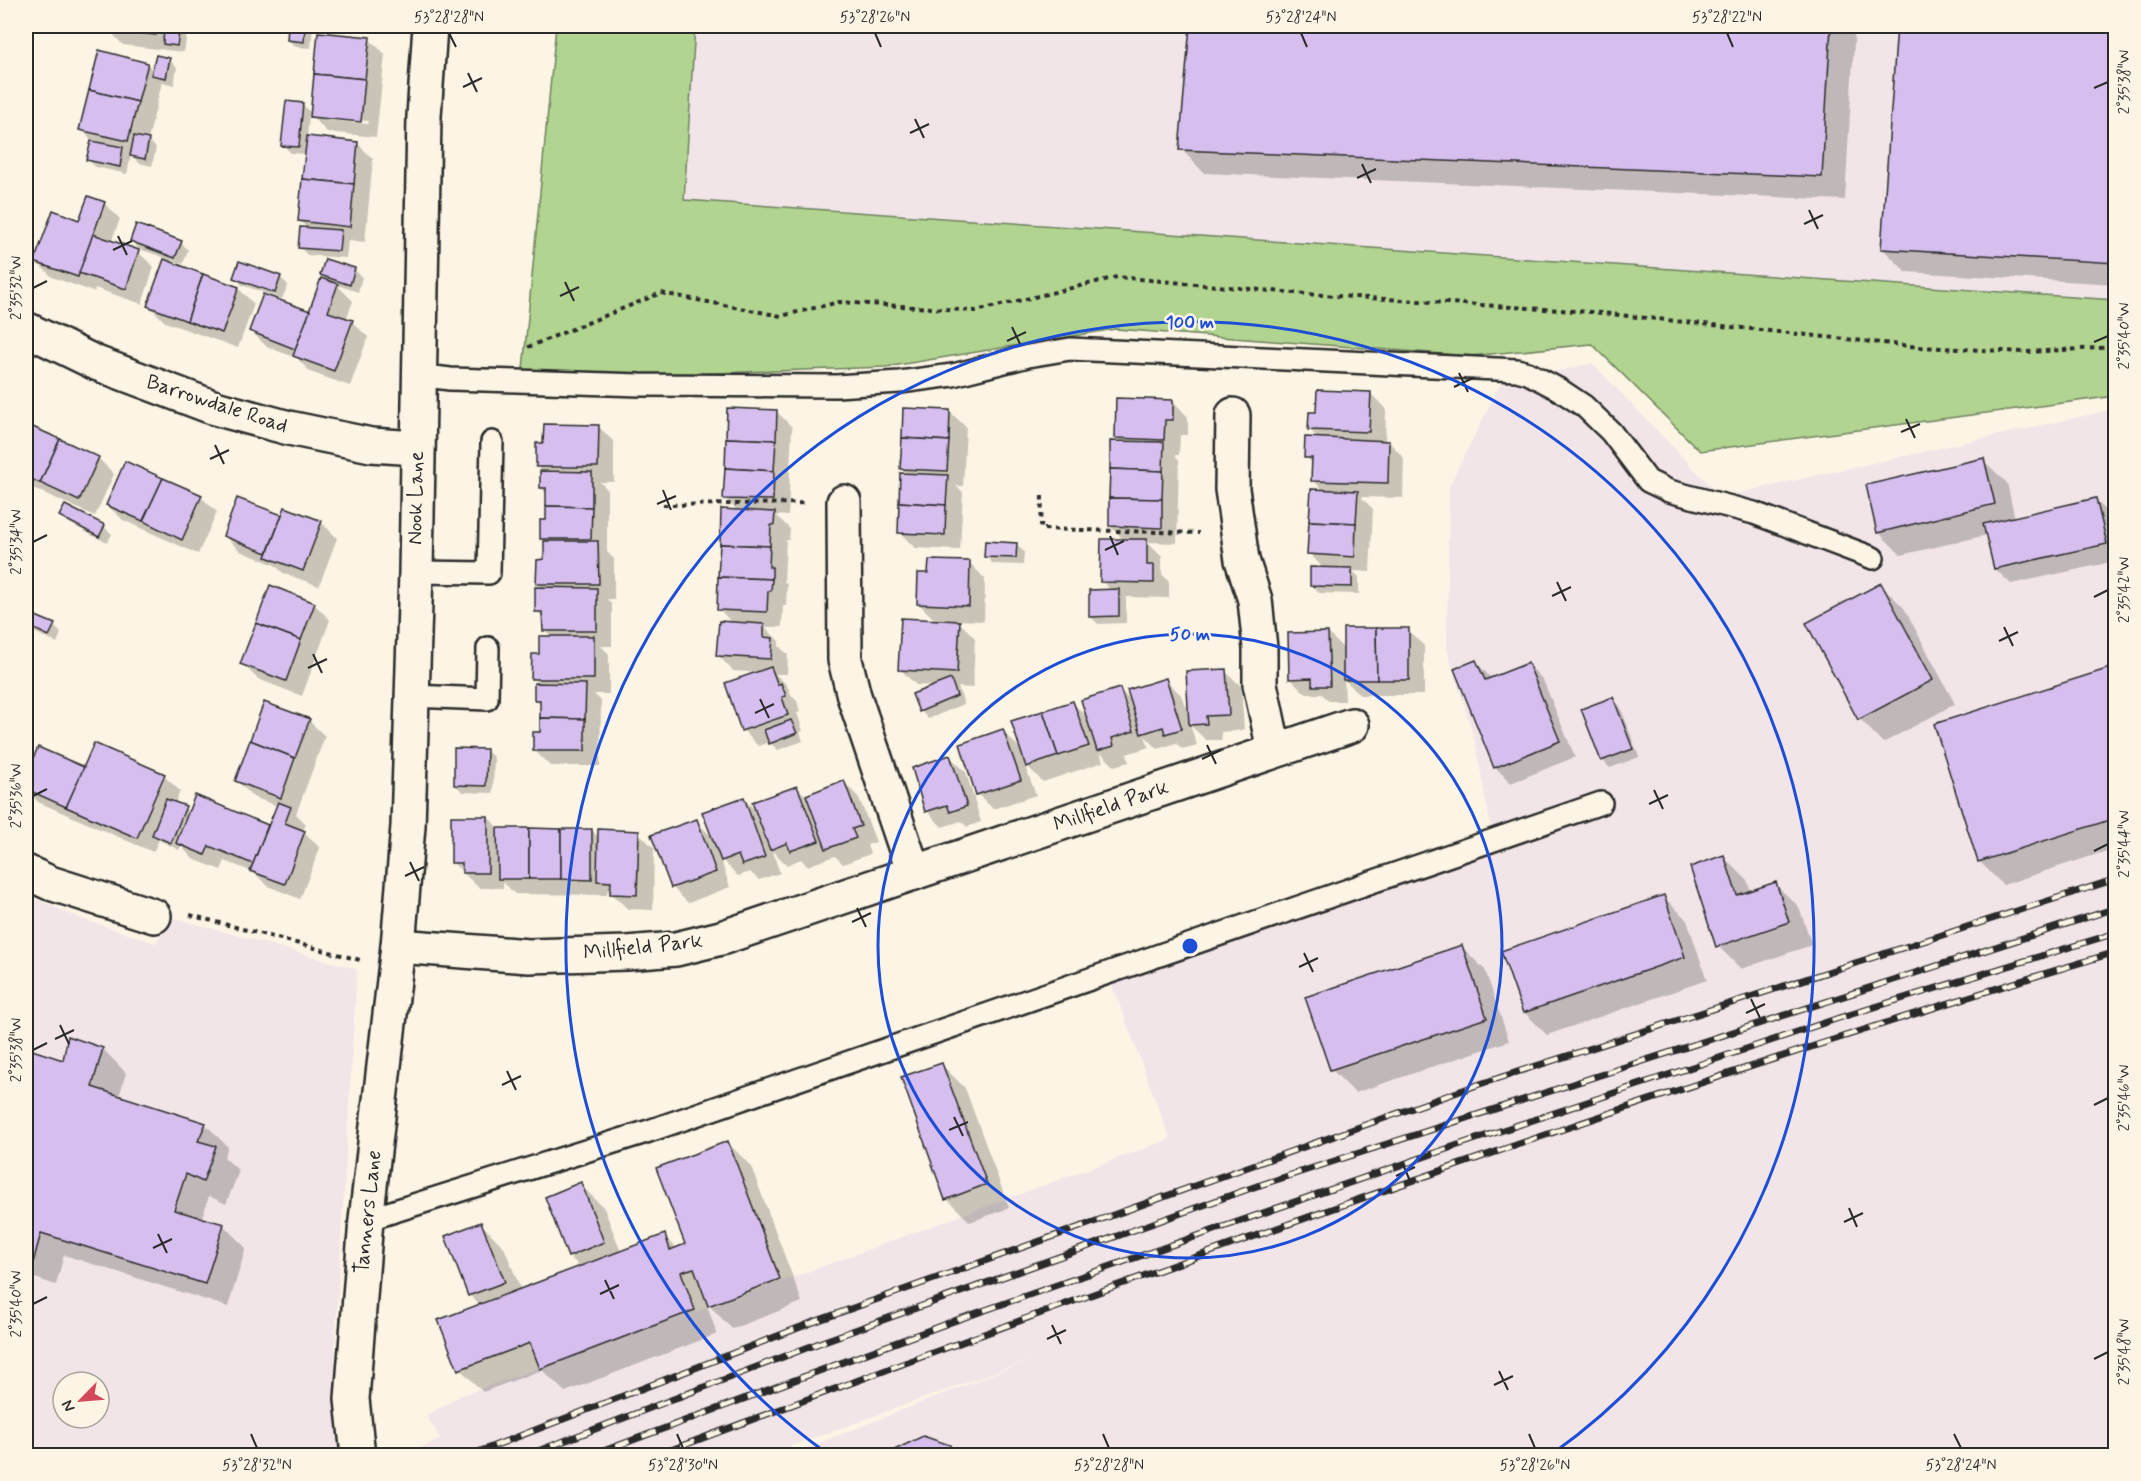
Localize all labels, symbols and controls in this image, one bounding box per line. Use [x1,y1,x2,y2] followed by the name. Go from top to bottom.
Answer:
[414,8,484,28] text: 53°28'28"N
[840,8,910,28] text: 53°28'26"N
[1265,8,1337,28] text: 53°28'24"N
[1692,8,1762,28] text: 53°28'22"N
[2115,50,2135,114] text: 2°35'38"W
[7,256,27,320] text: 2°35'32"W
[2115,303,2135,369] text: 2°35'40"W
[1166,311,1214,335] text: 100 m
[143,368,291,440] street label: Barrowdale Road
[401,451,431,545] street label: Nook Lane
[7,509,27,575] text: 2°35'34"W
[2115,557,2135,623] text: 2°35'42"W
[1170,623,1210,647] text: 50 m
[7,764,27,828] text: 2°35'36"W
[1050,773,1172,839] street label: Millfield Park
[2115,810,2135,878] text: 2°35'44"W
[582,927,704,967] street label: Millfield Park
[1180,936,1200,956] centre of rings
[7,1018,27,1082] text: 2°35'38"W
[2115,1065,2135,1131] text: 2°35'46"W
[348,1149,388,1275] street label: Tanners Lane
[7,1271,27,1337] text: 2°35'40"W
[2115,1319,2135,1385] text: 2°35'48"W
[51,1370,111,1430] north arrow
[57,1396,81,1415] text: N
[222,1456,292,1476] text: 53°28'32"N
[648,1456,718,1476] text: 53°28'30"N
[1074,1456,1144,1476] text: 53°28'28"N
[1500,1456,1570,1476] text: 53°28'26"N
[1925,1456,1997,1476] text: 53°28'24"N

